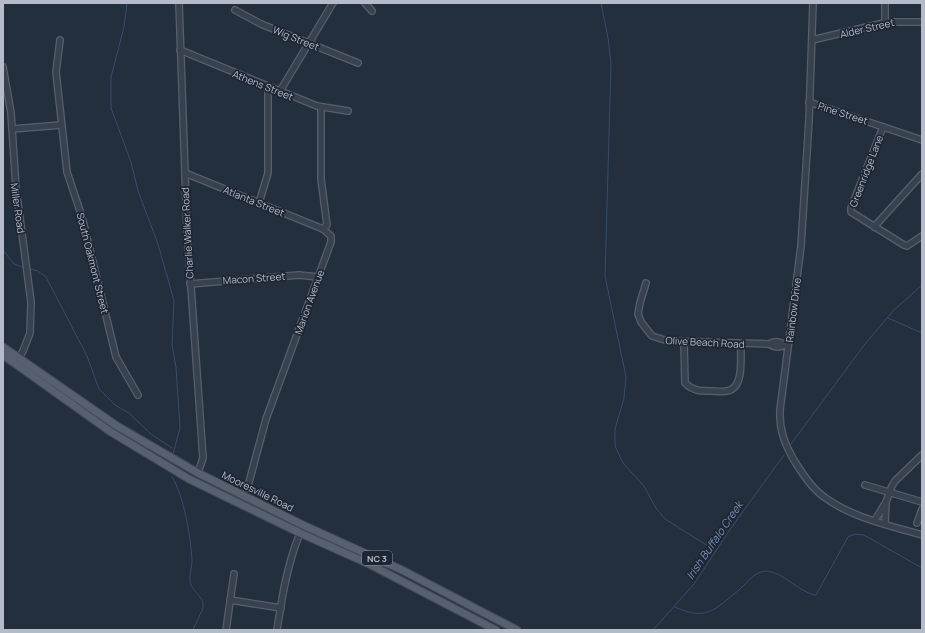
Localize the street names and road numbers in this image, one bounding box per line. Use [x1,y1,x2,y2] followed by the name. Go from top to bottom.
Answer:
[838,15,896,41] street label: Alder Street
[271,22,321,54] street label: Wig Street
[231,66,295,104] street label: Athens Street
[816,98,870,128] street label: Pine Street
[846,133,886,209] street label: Greenridge Lane
[8,182,28,234] street label: Miller Road
[221,182,287,220] street label: Atlanta Street
[178,187,196,279] street label: Charlie Walker Road
[74,211,112,315] street label: South Oakmont Street
[291,268,327,336] street label: Marion Avenue
[222,269,286,287] street label: Macon Street
[782,277,804,343] street label: Rainbow Drive
[665,333,745,351] street label: Olive Beach Road
[220,468,296,514] street label: Mooresville Road
[362,551,392,565] road number: NC 3

